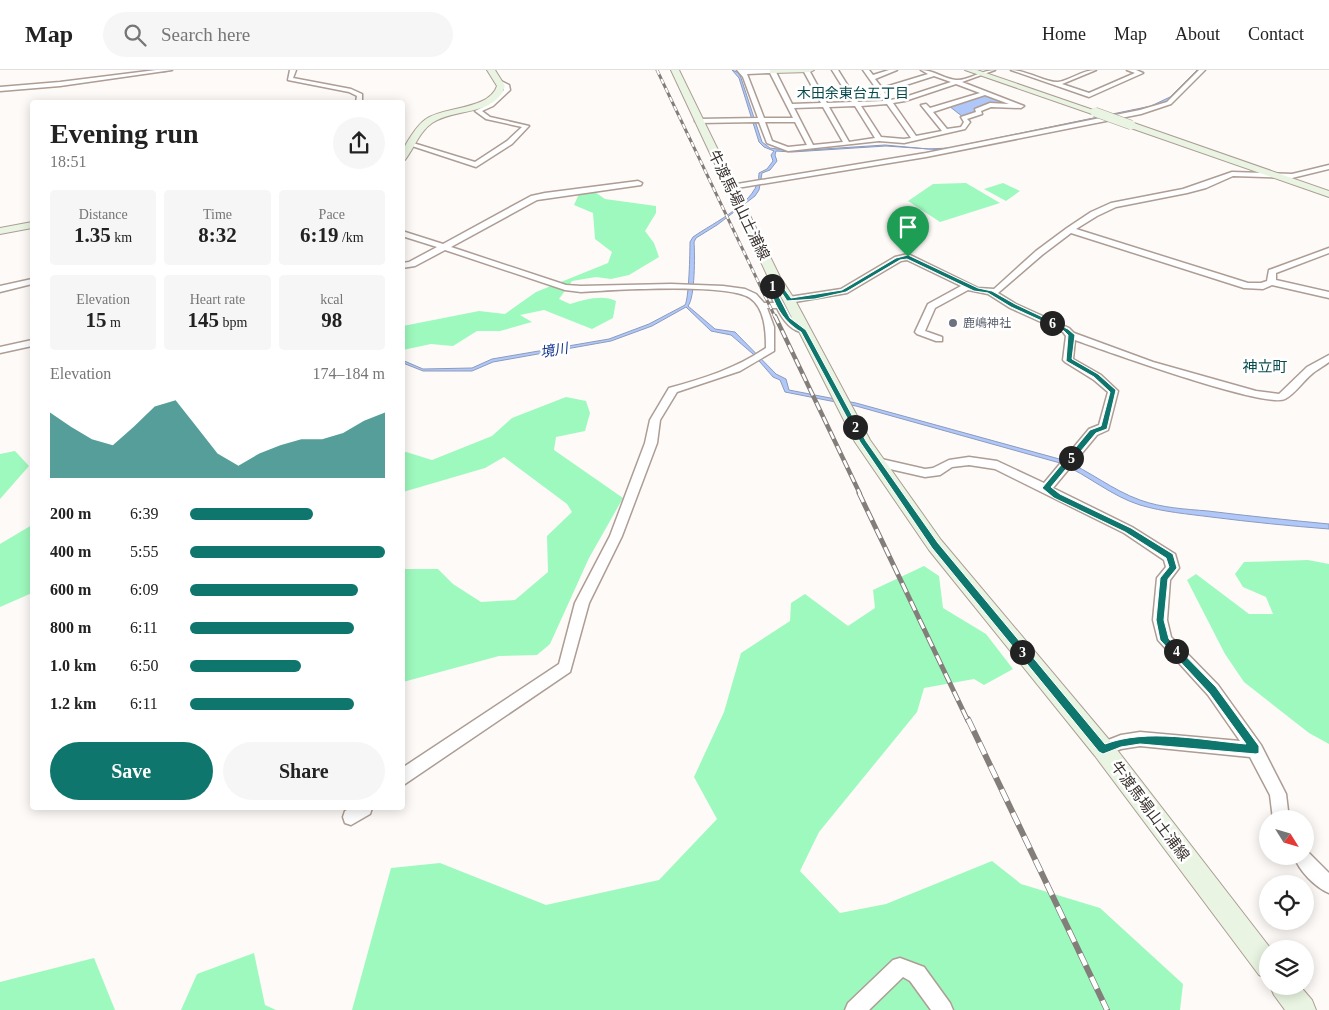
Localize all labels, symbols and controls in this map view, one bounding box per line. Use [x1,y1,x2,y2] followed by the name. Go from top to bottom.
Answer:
[103,12,453,57] search box
[25,21,73,47] text: Map
[121,21,149,49] icon: search
[161,24,250,45] text: Search here
[1042,24,1086,44] text: Home
[1114,24,1147,44] text: Map
[1175,24,1220,44] text: About
[1248,24,1304,44] text: Contact
[797,85,909,101] district label: 木田余東台五丁目
[333,117,385,169] button: share
[50,118,199,149] text: Evening run
[706,147,773,262] street label: 牛渡馬場山土浦線
[50,153,86,170] text: 18:51
[887,206,929,257] pin
[79,207,128,222] text: Distance
[203,207,232,222] text: Time
[319,207,345,222] text: Pace
[894,213,922,241] icon: arrive
[74,223,111,247] text: 1.35
[198,223,237,247] text: 8:32
[300,223,338,247] text: 6:19
[111,230,132,245] text: km
[338,230,364,245] text: /km
[760,274,784,298] pin: 1
[769,279,776,294] text: 1
[76,292,130,307] text: Elevation
[190,292,245,307] text: Heart rate
[320,292,343,307] text: kcal
[85,308,106,332] text: 15
[188,308,219,332] text: 145
[321,308,342,332] text: 98
[1040,310,1064,336] pin: 6
[106,315,121,330] text: m
[219,315,247,330] text: bpm
[963,316,1011,330] place label: 鹿嶋神社
[1049,316,1056,331] text: 6
[947,317,959,329] marker: 鹿嶋神社
[539,340,571,360] water label: 境川
[1242,359,1288,375] district label: 神立町
[50,365,111,382] text: Elevation
[313,365,385,382] text: 174–184 m
[842,414,868,440] pin: 2
[852,420,859,435] text: 2
[1058,446,1084,470] pin: 5
[1068,451,1075,466] text: 5
[50,505,91,522] text: 200 m
[130,505,158,522] text: 6:39
[50,543,91,560] text: 400 m
[130,543,158,560] text: 5:55
[50,581,91,598] text: 600 m
[130,581,158,598] text: 6:09
[50,619,91,636] text: 800 m
[130,619,158,636] text: 6:11
[1164,638,1188,664] pin: 4
[1010,640,1034,664] pin: 3
[1173,644,1180,659] text: 4
[1019,645,1026,660] text: 3
[50,657,96,674] text: 1.0 km
[130,657,158,674] text: 6:50
[50,695,96,712] text: 1.2 km
[130,695,158,712] text: 6:11
[50,742,213,800] button: Save
[223,742,385,800] button: Share
[1107,758,1193,864] street label: 牛渡馬場山土浦線
[1259,810,1314,865] north arrow
[1259,810,1314,995] map controls
[1259,875,1314,930] button: locate
[1259,940,1314,995] button: layers

